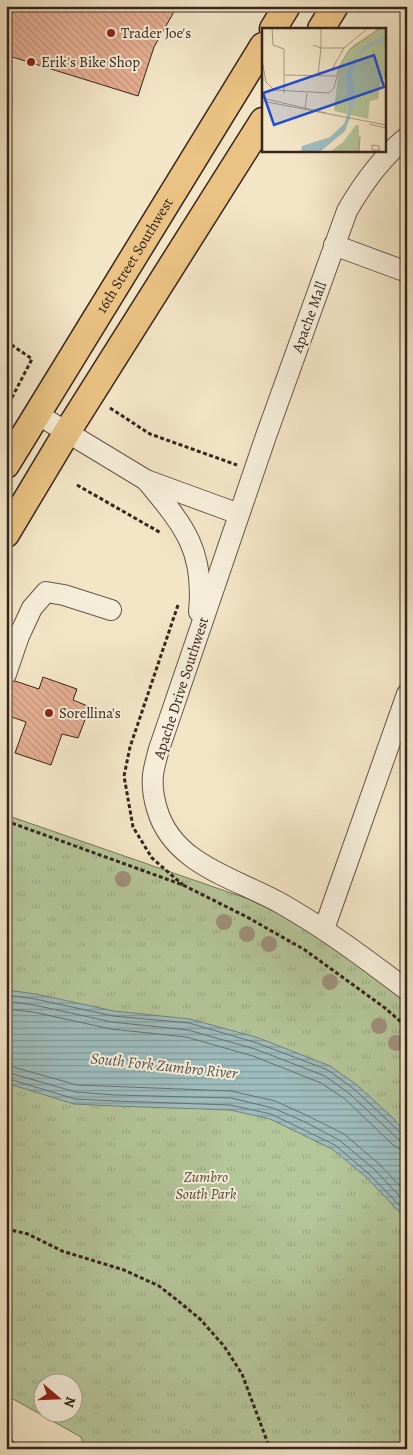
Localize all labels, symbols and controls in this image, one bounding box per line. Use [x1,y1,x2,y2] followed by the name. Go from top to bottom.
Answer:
[121,23,191,43] place label: Trader Joe's
[105,27,117,39] marker: Trader Joe's
[262,28,386,151] inset map
[41,52,140,72] place label: Erik's Bike Shop
[25,56,37,68] marker: Erik's Bike Shop
[92,194,178,317] street label: 16th Street Southwest
[287,278,331,356] street label: Apache Mall
[148,614,213,762] street label: Apache Drive Southwest
[59,703,121,723] place label: Sorellina's
[43,707,55,719] marker: Sorellina's
[89,1047,239,1085] water label: South Fork Zumbro River
[176,1167,237,1204] park label: Zumbro South Park
[32,1372,82,1422] north arrow
[59,1394,80,1410] text: N

